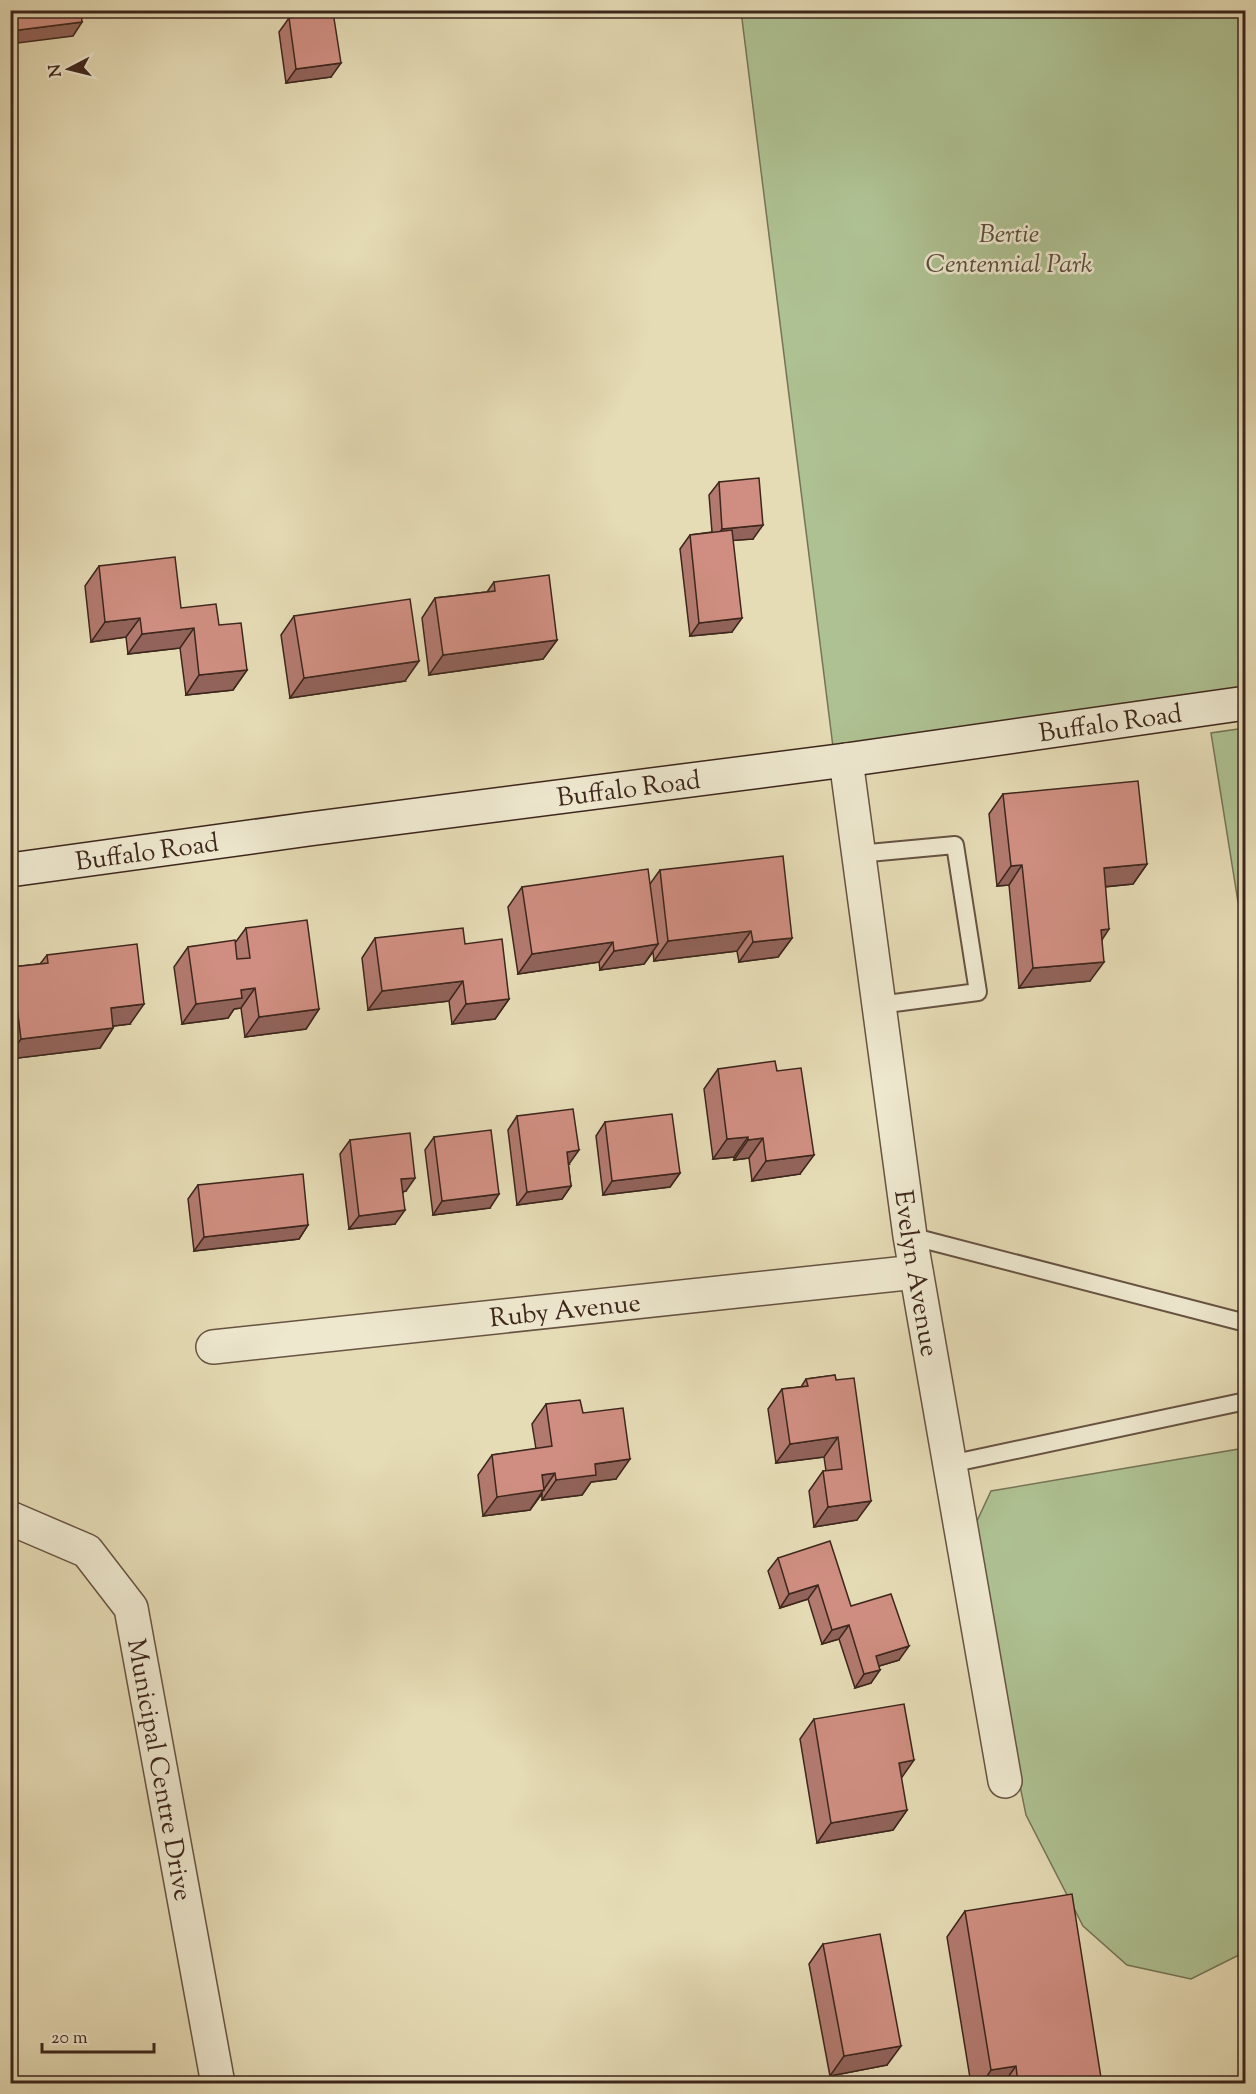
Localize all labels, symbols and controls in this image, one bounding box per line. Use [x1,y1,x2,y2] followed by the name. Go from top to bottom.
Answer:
[39,39,99,99] north arrow
[44,63,69,78] text: N
[925,217,1093,284] park label: Bertie Centennial Park
[1036,696,1185,753] street label: Buffalo Road
[555,763,703,818] street label: Buffalo Road
[73,826,221,882] street label: Buffalo Road
[883,1188,947,1360] street label: Evelyn Avenue
[488,1285,643,1338] street label: Ruby Avenue
[116,1636,200,1904] street label: Municipal Centre Drive
[42,2016,154,2054] scale bar
[51,2026,88,2052] text: 20 m

